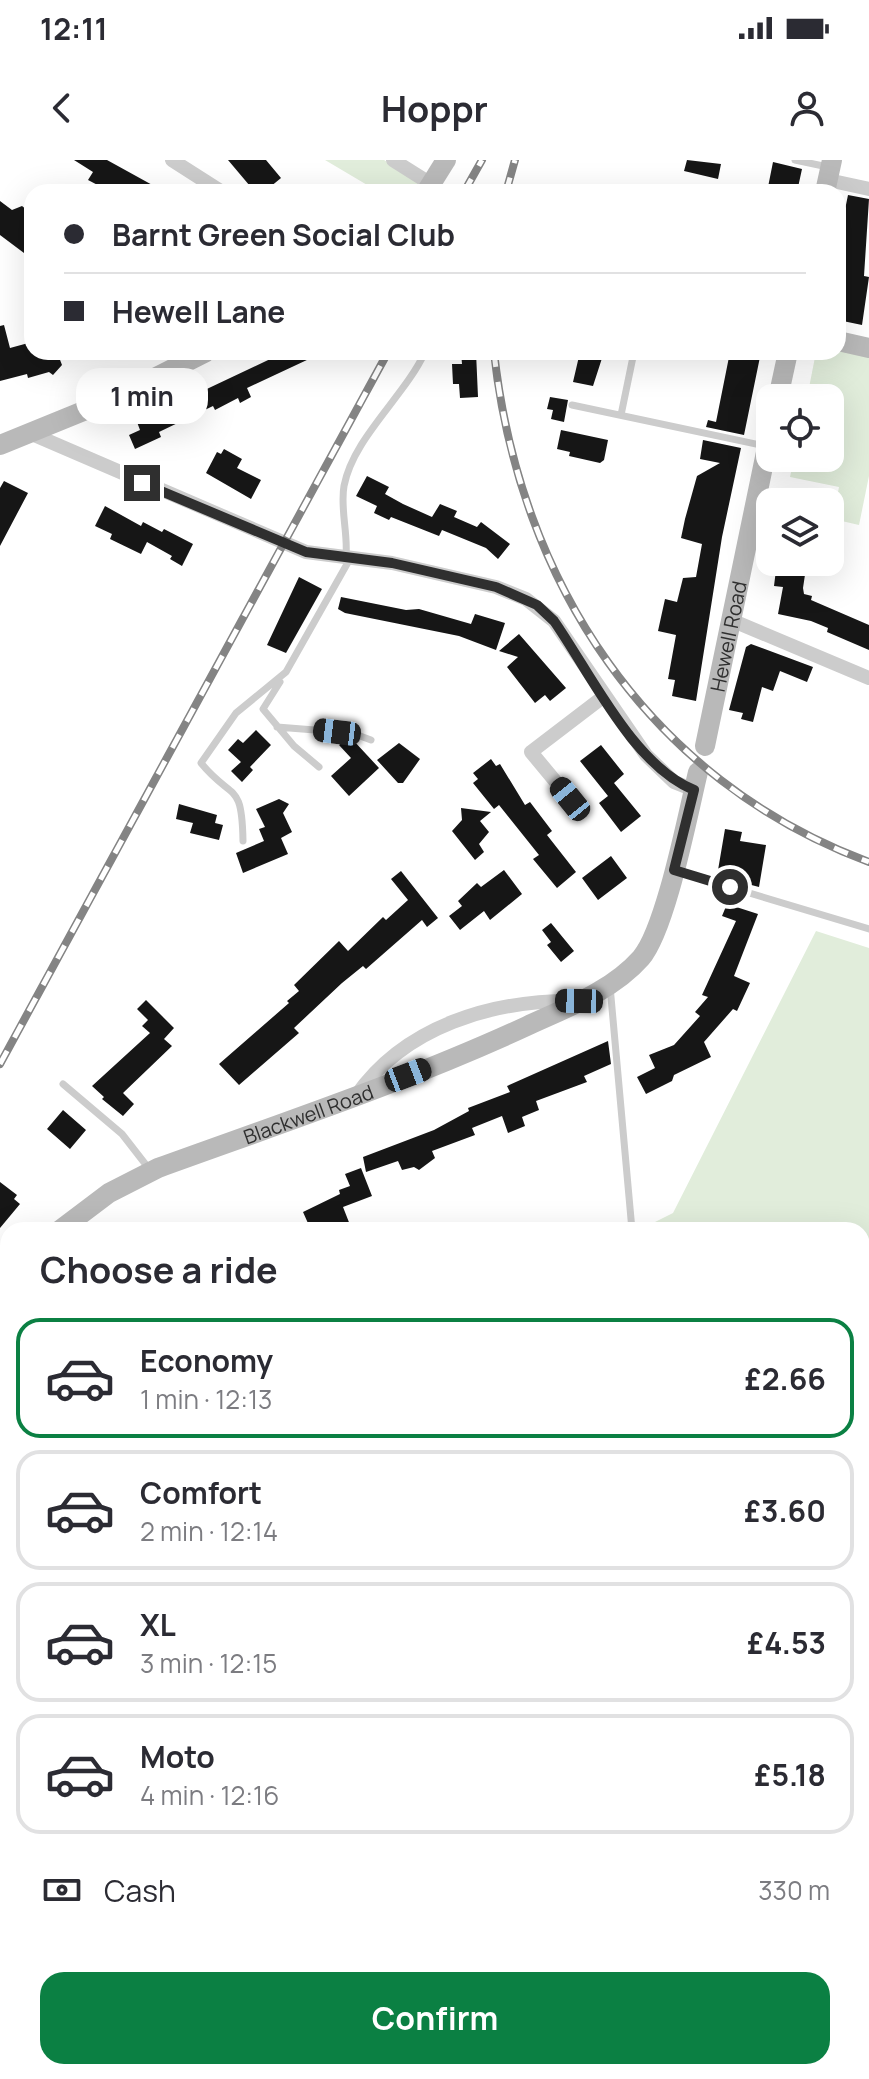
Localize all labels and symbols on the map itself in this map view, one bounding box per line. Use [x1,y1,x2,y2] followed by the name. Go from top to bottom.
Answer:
[76,367,208,423] callout: 1 min
[124,465,160,501] route end
[703,579,752,694] street label: Hewell Road
[312,717,362,747] car
[546,773,594,825] car
[712,869,748,905] route start
[555,989,603,1013] car
[381,1055,435,1095] car
[239,1078,377,1150] street label: Blackwell Road

